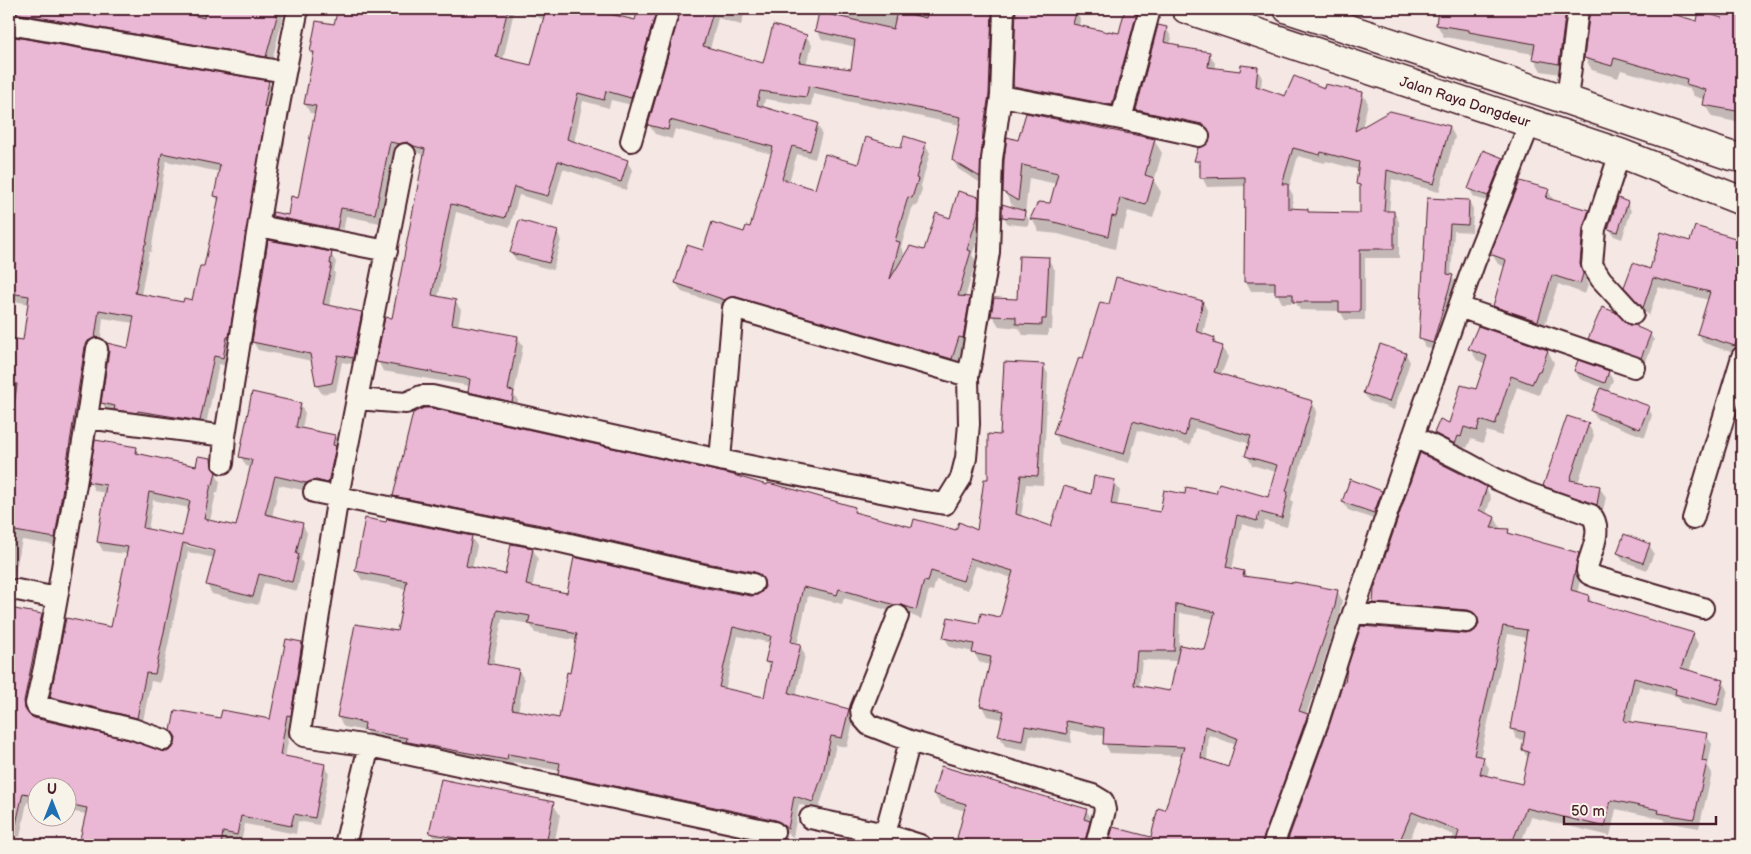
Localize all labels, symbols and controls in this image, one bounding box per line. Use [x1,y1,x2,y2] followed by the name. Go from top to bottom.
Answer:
[1398,73,1533,131] street label: Jalan Raya Dangdeur
[28,776,78,826] north arrow
[47,781,57,798] text: U
[1564,794,1716,826] scale bar
[1571,802,1605,821] text: 50 m

